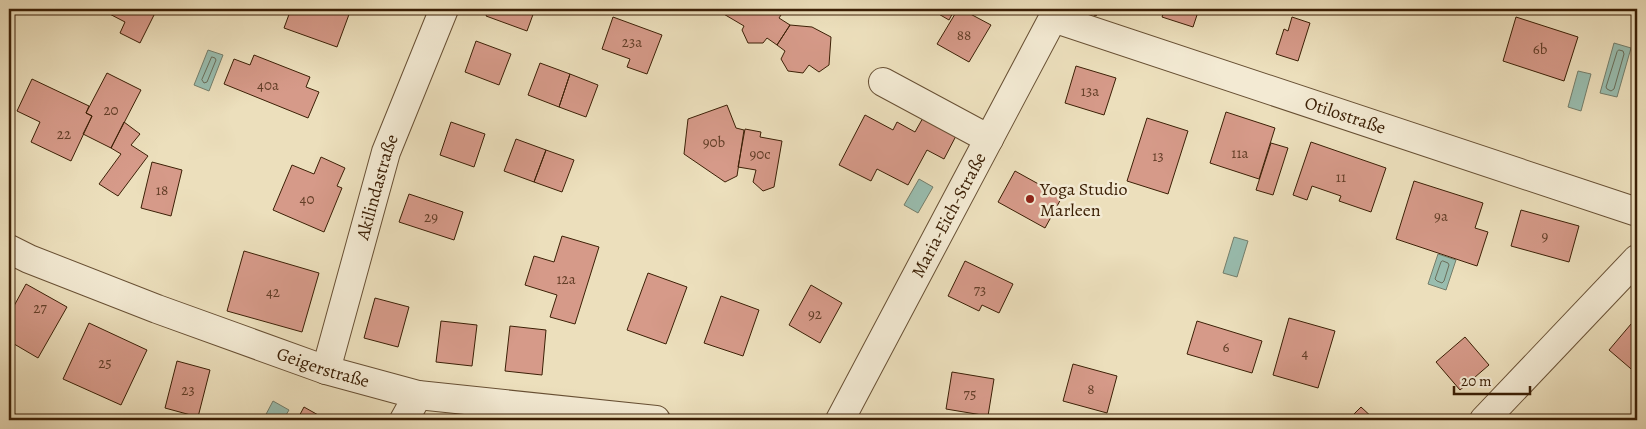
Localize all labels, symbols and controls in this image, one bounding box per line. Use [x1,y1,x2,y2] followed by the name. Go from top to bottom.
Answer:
[957,25,971,45] house number: 88
[622,32,642,52] house number: 23a
[1533,39,1548,59] house number: 6b
[257,75,279,95] house number: 40a
[1081,81,1099,101] house number: 13a
[1302,90,1389,140] street label: Otilostraße
[103,100,119,120] house number: 20
[57,124,71,144] house number: 22
[350,131,404,243] street label: Akilindastraße
[703,132,726,152] house number: 90b
[1231,143,1249,163] house number: 11a
[749,144,771,164] house number: 90c
[1152,146,1164,166] house number: 13
[906,148,992,282] street label: Maria-Eich-Straße
[1336,167,1346,187] house number: 11
[1039,177,1128,222] place label: Yoga Studio Marleen
[156,180,168,200] house number: 18
[300,189,314,209] house number: 40
[1024,193,1036,205] marker: Yoga Studio Marleen
[1434,206,1448,226] house number: 9a
[424,207,438,227] house number: 29
[1542,226,1549,246] house number: 9
[556,269,576,289] house number: 12a
[974,280,986,300] house number: 73
[266,282,280,302] house number: 42
[33,298,47,318] house number: 27
[808,304,822,324] house number: 92
[1223,337,1230,357] house number: 6
[274,341,372,393] street label: Geigerstraße
[1302,343,1309,363] house number: 4
[98,353,112,373] house number: 25
[1454,364,1530,396] scale bar
[1461,371,1492,391] text: 20 m
[1087,379,1095,399] house number: 8
[181,380,195,400] house number: 23
[964,384,976,404] house number: 75

